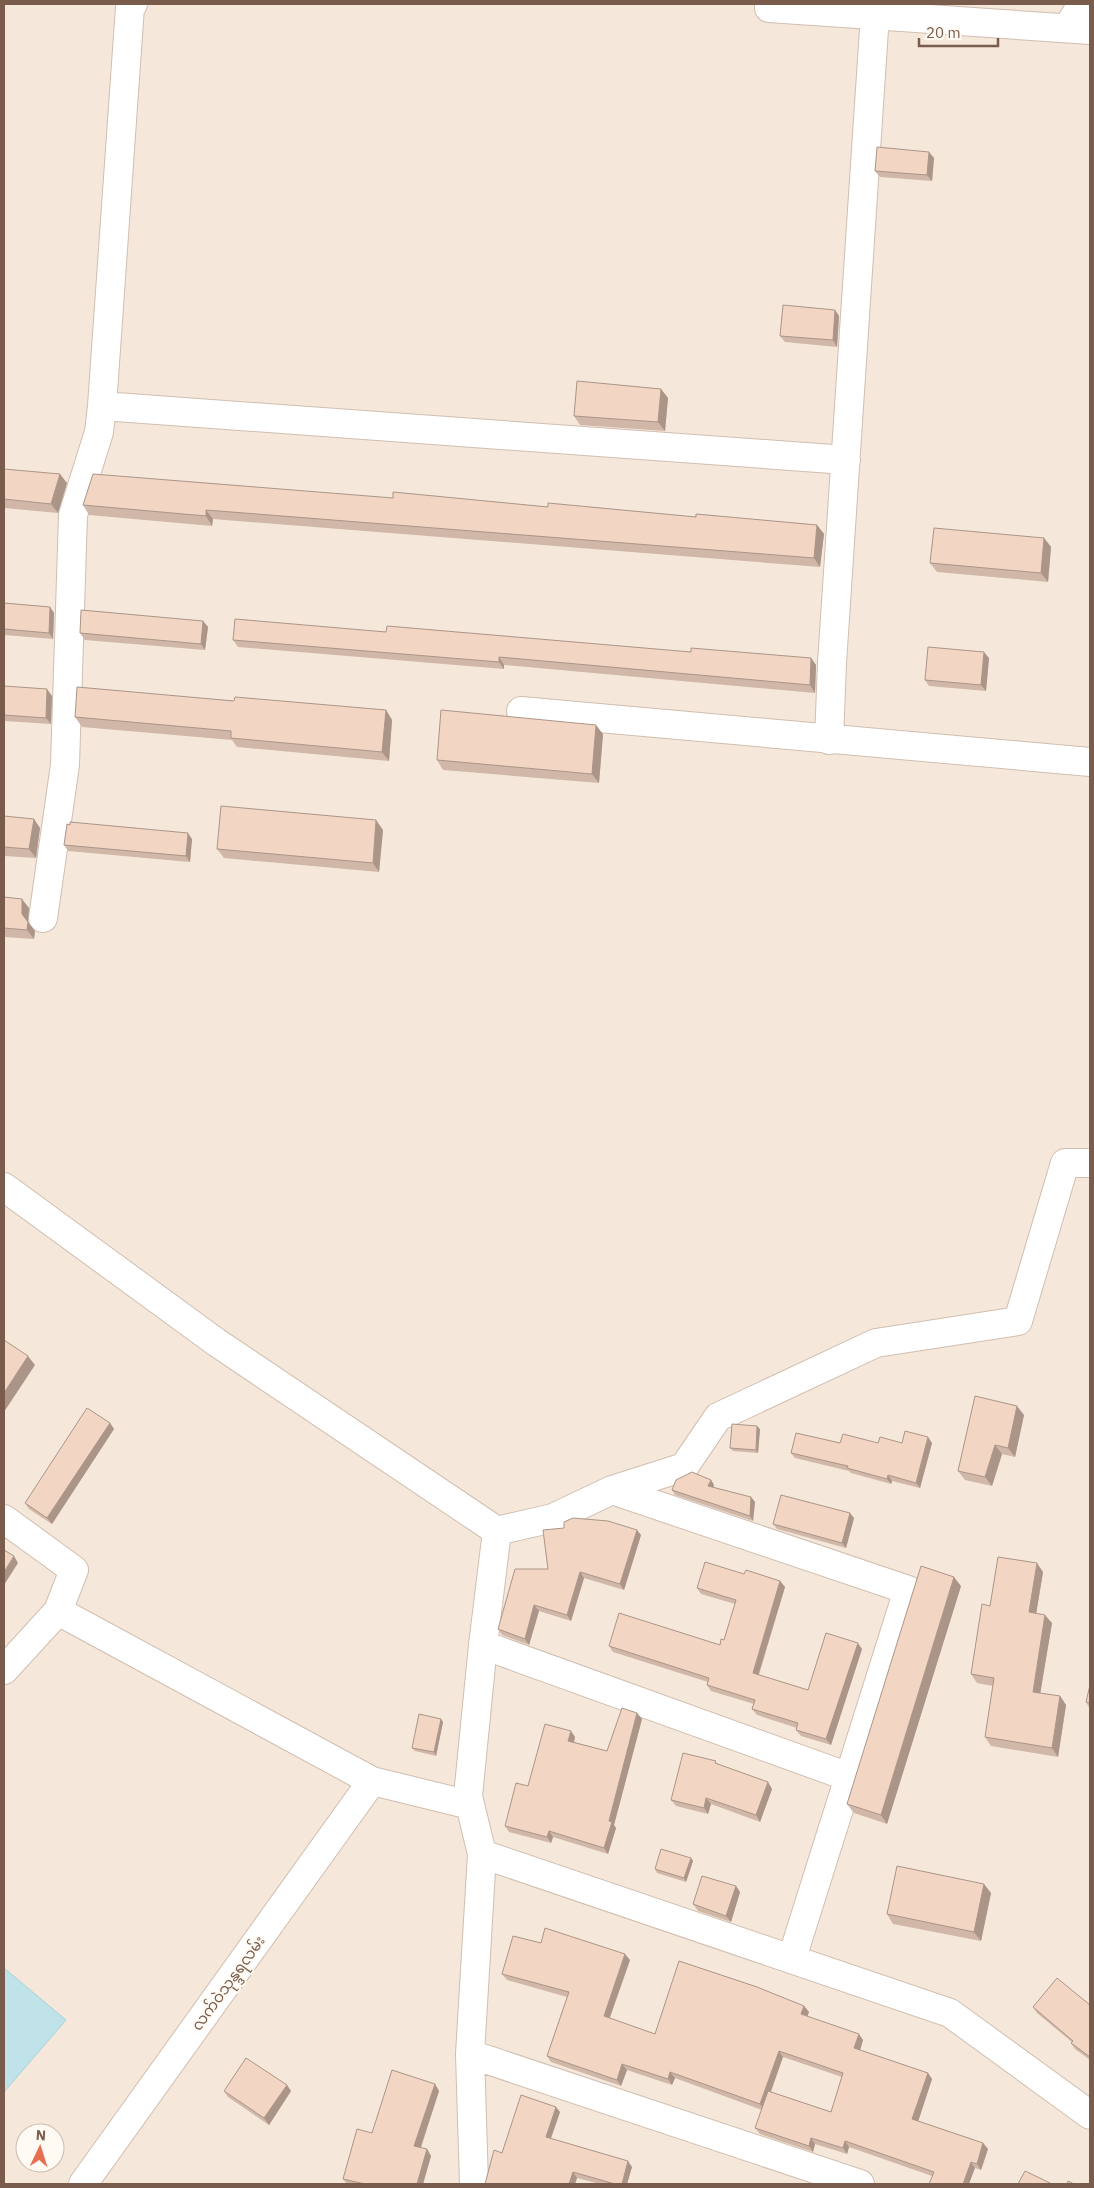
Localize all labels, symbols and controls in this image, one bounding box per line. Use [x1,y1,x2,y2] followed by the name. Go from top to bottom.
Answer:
[919,15,998,47] scale bar
[926,23,961,42] text: 20 m
[187,1932,272,2036] street label: လက်ဝဲသုန္ဒရလမ်း
[15,2123,65,2173] north arrow
[35,2126,47,2144] text: N

